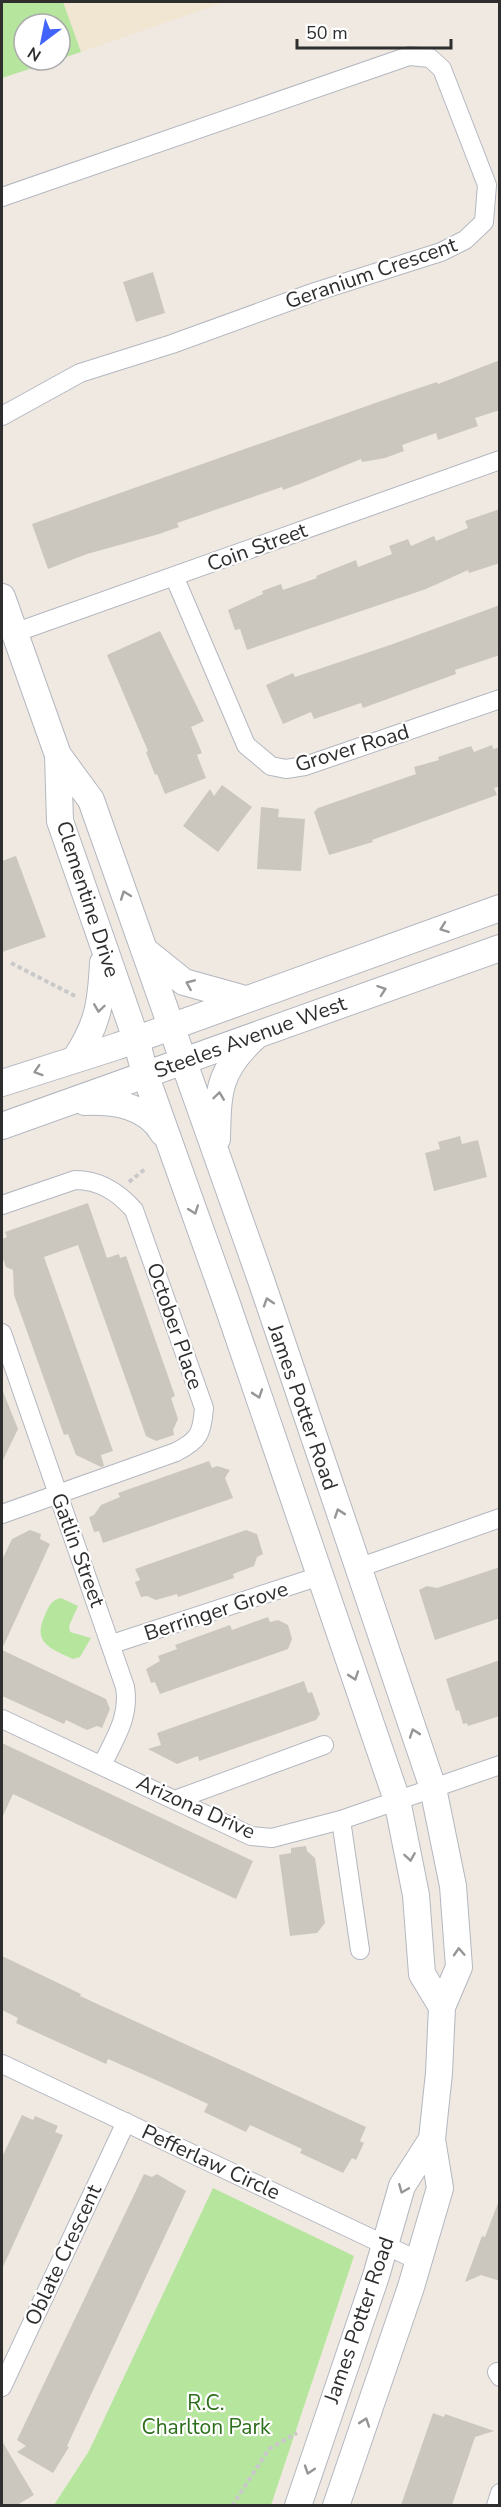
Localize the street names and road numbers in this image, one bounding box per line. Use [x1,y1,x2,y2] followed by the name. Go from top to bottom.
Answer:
[282,230,461,315] street label: Geranium Crescent
[203,516,312,578] street label: Coin Street
[292,717,412,779] street label: Grover Road
[49,817,127,981] street label: Clementine Drive
[150,989,351,1085] street label: Steeles Avenue West
[140,1259,210,1393] street label: October Place
[261,1319,345,1494] street label: James Potter Road
[44,1489,112,1612] street label: Gatlin Street
[141,1575,291,1647] street label: Berringer Grove
[132,1768,260,1846] street label: Arizona Drive
[137,2118,285,2206] street label: Pefferlaw Circle
[18,2179,108,2330] street label: Oblate Crescent
[317,2233,401,2408] street label: James Potter Road

